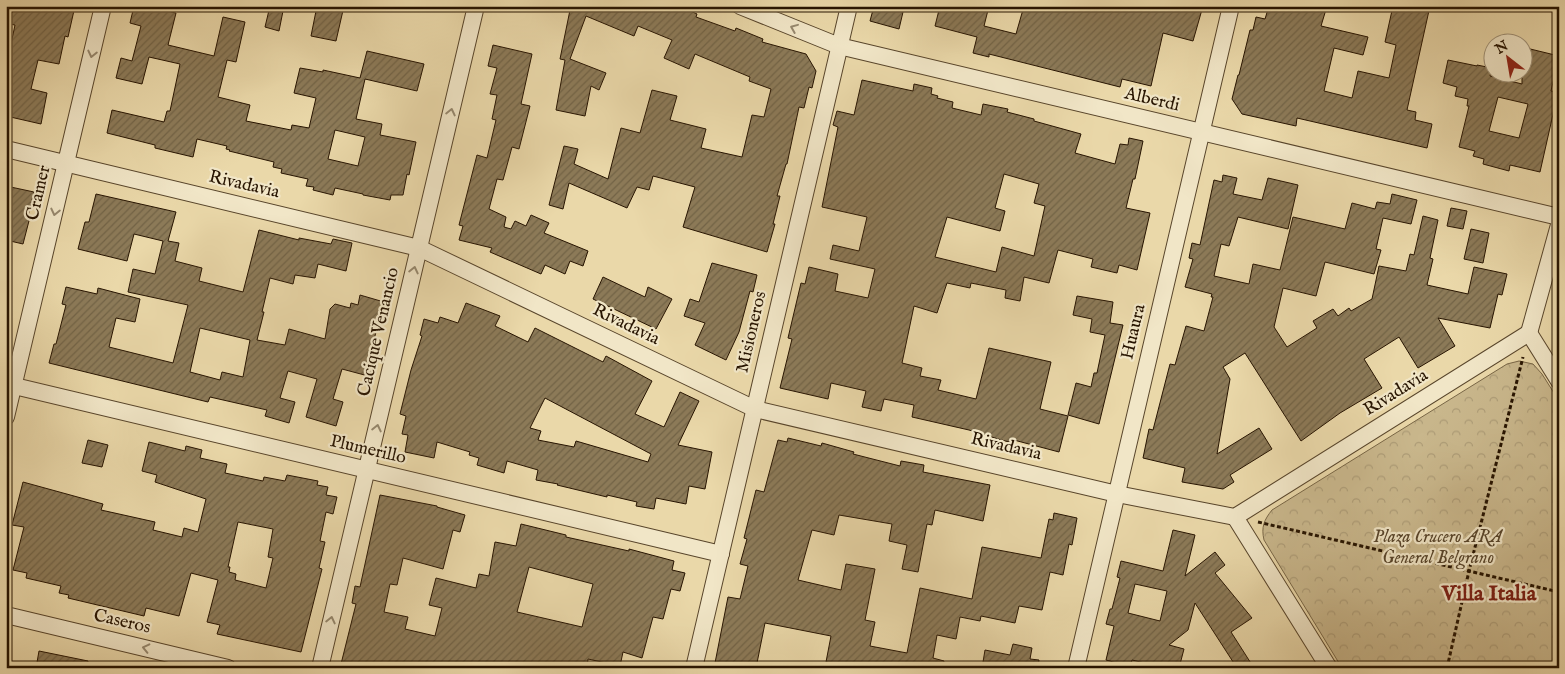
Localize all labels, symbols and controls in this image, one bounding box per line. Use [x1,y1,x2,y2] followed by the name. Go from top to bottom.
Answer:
[790,24,799,34] one-way arrow
[1482,32,1532,82] north arrow
[1491,37,1512,59] text: N
[87,49,98,58] one-way arrow
[1121,82,1182,118] street label: Alberdi
[445,107,456,116] one-way arrow
[22,163,57,223] street label: Cramer
[206,166,282,204] street label: Rivadavia
[50,207,61,216] one-way arrow
[353,265,405,399] street label: Cacique Venancio
[408,265,419,274] one-way arrow
[731,289,773,375] street label: Misioneros
[589,299,663,351] street label: Rivadavia
[1116,302,1152,362] street label: Huaura
[1359,364,1433,422] street label: Rivadavia
[371,424,382,433] one-way arrow
[968,428,1044,466] street label: Rivadavia
[328,430,409,470] street label: Plumerillo
[1373,526,1504,570] park label: Plaza Crucero ARA General Belgrano
[1441,580,1537,608] district label: Villa Italia
[91,604,153,640] street label: Caseros
[325,616,336,625] one-way arrow
[142,643,151,654] one-way arrow

